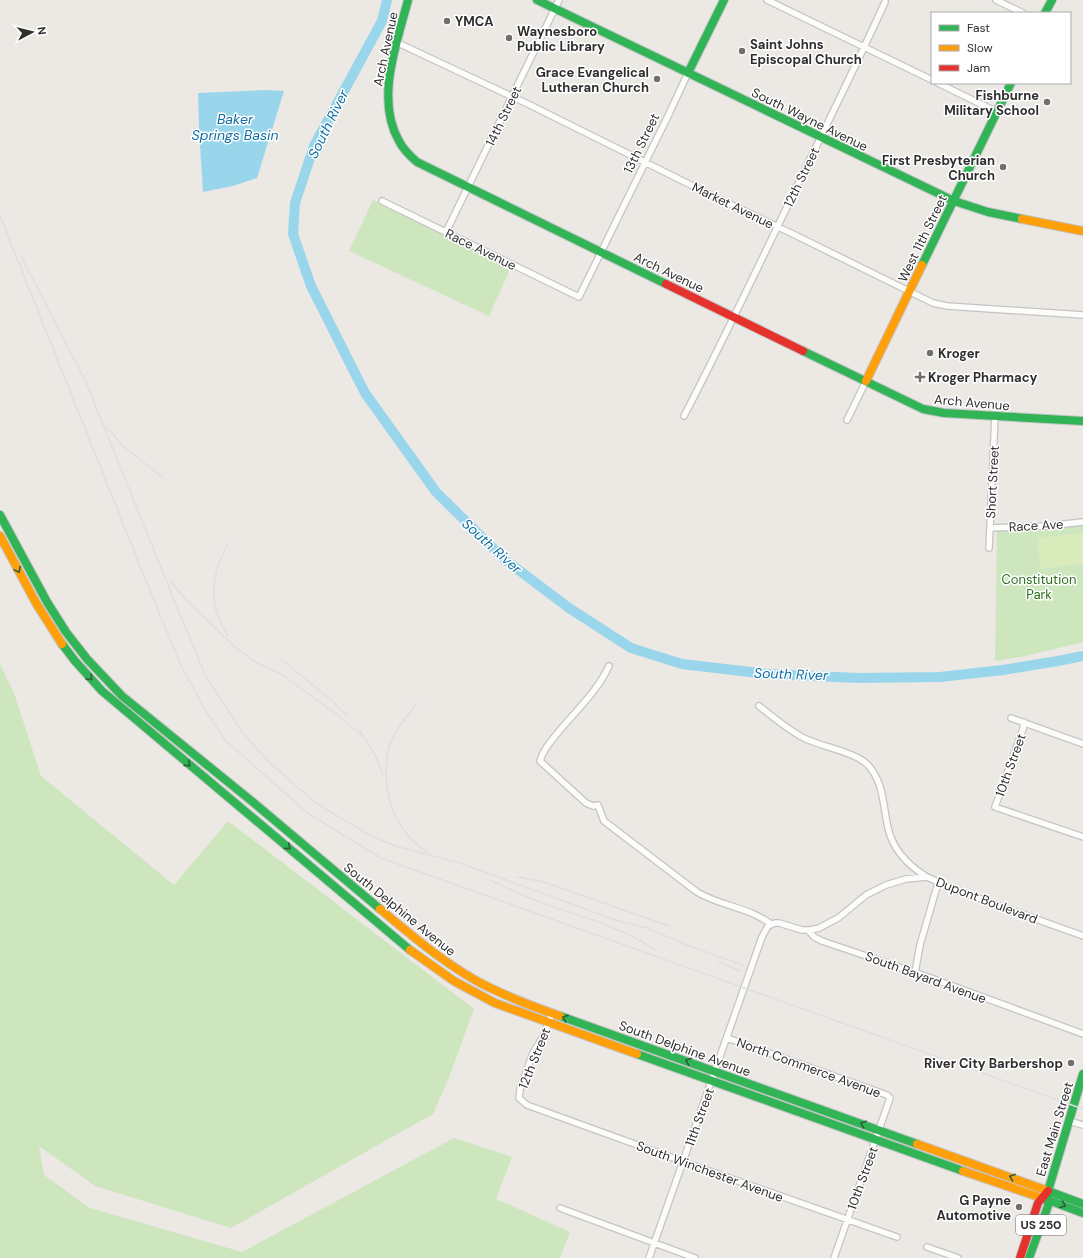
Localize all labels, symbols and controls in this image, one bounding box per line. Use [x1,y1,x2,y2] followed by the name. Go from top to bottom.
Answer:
[369,10,402,88] street label: Arch Avenue
[12,12,52,52] north arrow
[931,12,1071,84] legend
[455,13,494,30] place label: YMCA
[442,16,452,26] marker: YMCA
[967,20,990,36] text: Fast
[517,23,605,55] place label: Waynesboro Public Library
[34,26,49,36] text: N
[504,33,514,43] marker: Waynesboro Public Library
[750,36,862,68] place label: Saint Johns Episcopal Church
[967,40,993,56] text: Slow
[737,46,747,56] marker: Saint Johns Episcopal Church
[967,60,990,76] text: Jam
[536,64,649,96] place label: Grace Evangelical Lutheran Church
[652,74,662,84] marker: Grace Evangelical Lutheran Church
[482,83,525,149] street label: 14th Street
[749,84,871,155] street label: South Wayne Avenue
[304,86,353,161] water label: South River
[944,87,1039,119] place label: Fishburne Military School
[1042,97,1052,107] marker: Fishburne Military School
[192,110,278,144] water label: Baker Springs Basin
[620,110,663,176] street label: 13th Street
[780,145,823,210] street label: 12th Street
[882,152,995,184] place label: First Presbyterian Church
[998,162,1008,172] marker: First Presbyterian Church
[689,178,776,233] street label: Market Avenue
[894,192,951,285] street label: West 11th Street
[442,225,519,274] street label: Race Avenue
[631,248,707,297] street label: Arch Avenue
[938,345,981,362] place label: Kroger
[925,348,935,358] marker: Kroger
[928,369,1038,386] place label: Kroger Pharmacy
[915,372,925,382] marker: Kroger Pharmacy
[933,391,1010,414] street label: Arch Avenue
[982,445,1003,519] street label: Short Street
[458,514,526,578] water label: South River
[1008,516,1064,535] street label: Race Ave
[14,566,21,574] one-way arrow
[1002,571,1076,603] park label: Constitution Park
[754,664,829,684] water label: South River
[85,674,92,681] one-way arrow
[991,731,1030,799] street label: 10th Street
[183,759,191,766] one-way arrow
[283,843,290,850] one-way arrow
[340,859,459,960] street label: South Delphine Avenue
[934,873,1040,928] street label: Dupont Boulevard
[863,948,989,1007] street label: South Bayard Avenue
[562,1014,569,1023] one-way arrow
[617,1017,753,1080] street label: South Delphine Avenue
[515,1025,554,1091] street label: 12th Street
[734,1033,883,1101] street label: North Commerce Avenue
[924,1055,1063,1072] place label: River City Barbershop
[684,1058,691,1066] one-way arrow
[1066,1058,1076,1068] marker: River City Barbershop
[1032,1080,1077,1179] street label: East Main Street
[681,1086,718,1149] street label: 11th Street
[860,1120,867,1128] one-way arrow
[634,1137,786,1206] street label: South Winchester Avenue
[843,1144,882,1212] street label: 10th Street
[1008,1173,1015,1181] one-way arrow
[937,1192,1011,1224] place label: G Payne Automotive
[1059,1201,1066,1209] one-way arrow
[1014,1202,1024,1212] marker: G Payne Automotive
[1016,1215,1066,1235] road number: US 250

